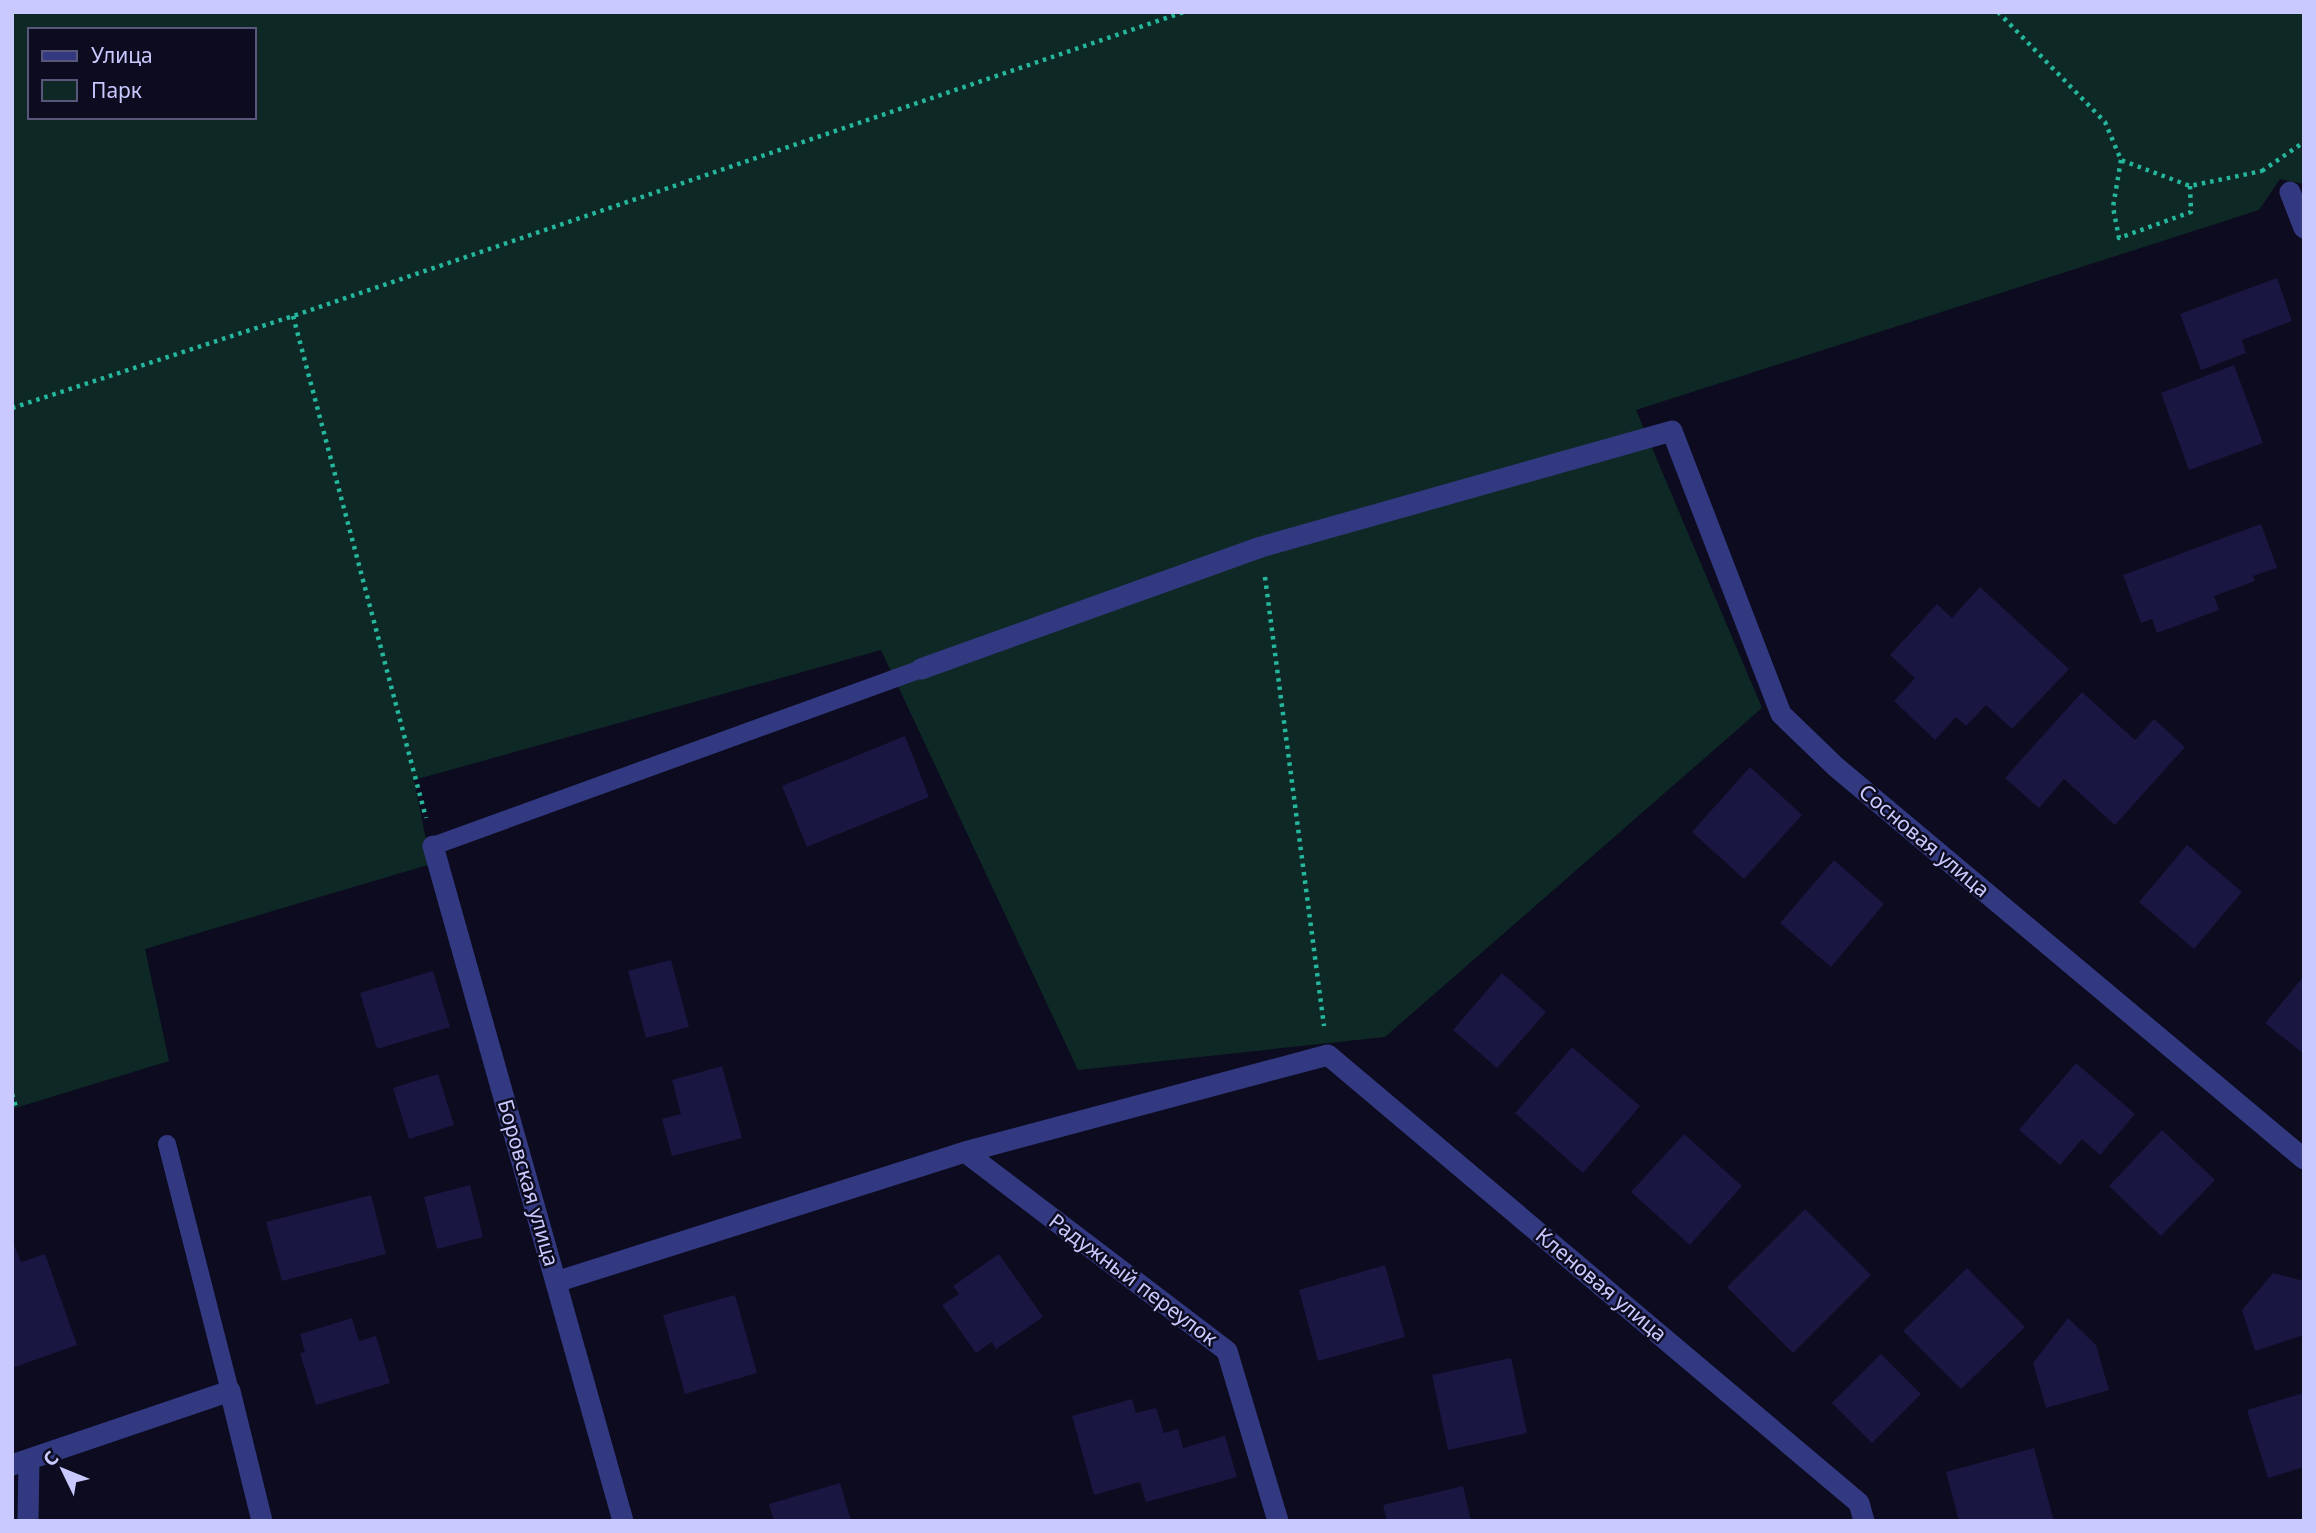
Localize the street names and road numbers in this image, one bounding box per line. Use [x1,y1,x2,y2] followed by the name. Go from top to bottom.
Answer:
[1853,777,1996,903] street label: Сосновая улица
[492,1096,566,1269] street label: Боровская улица
[1044,1207,1224,1352] street label: Радужный переулок
[1530,1221,1673,1347] street label: Кленовая улица

